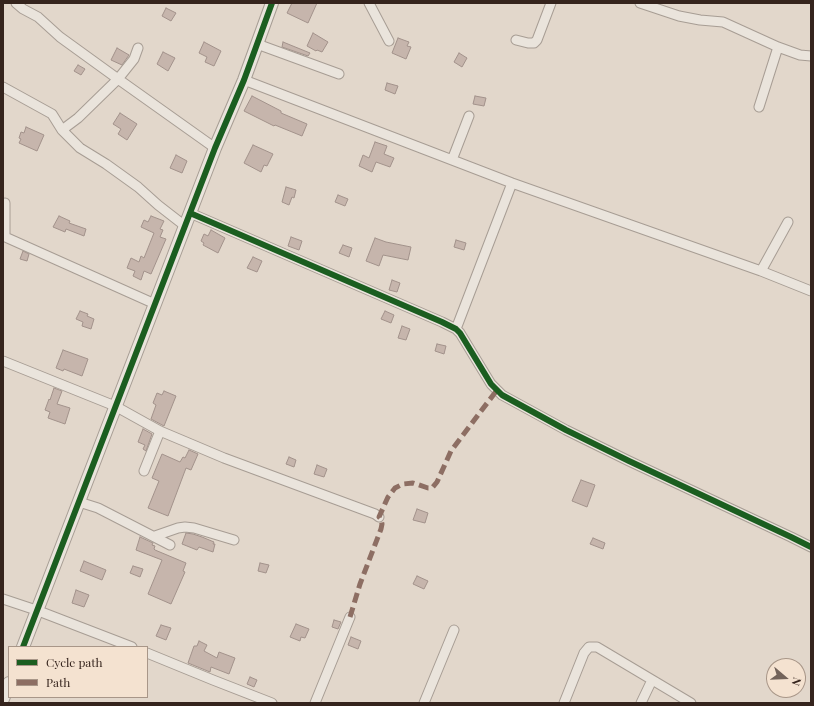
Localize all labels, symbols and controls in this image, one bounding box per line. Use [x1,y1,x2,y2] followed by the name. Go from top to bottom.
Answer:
[8,646,148,698] legend
[46,654,103,670] text: Cycle path
[766,658,806,698] north arrow
[46,674,70,690] text: Path
[788,676,805,688] text: N

